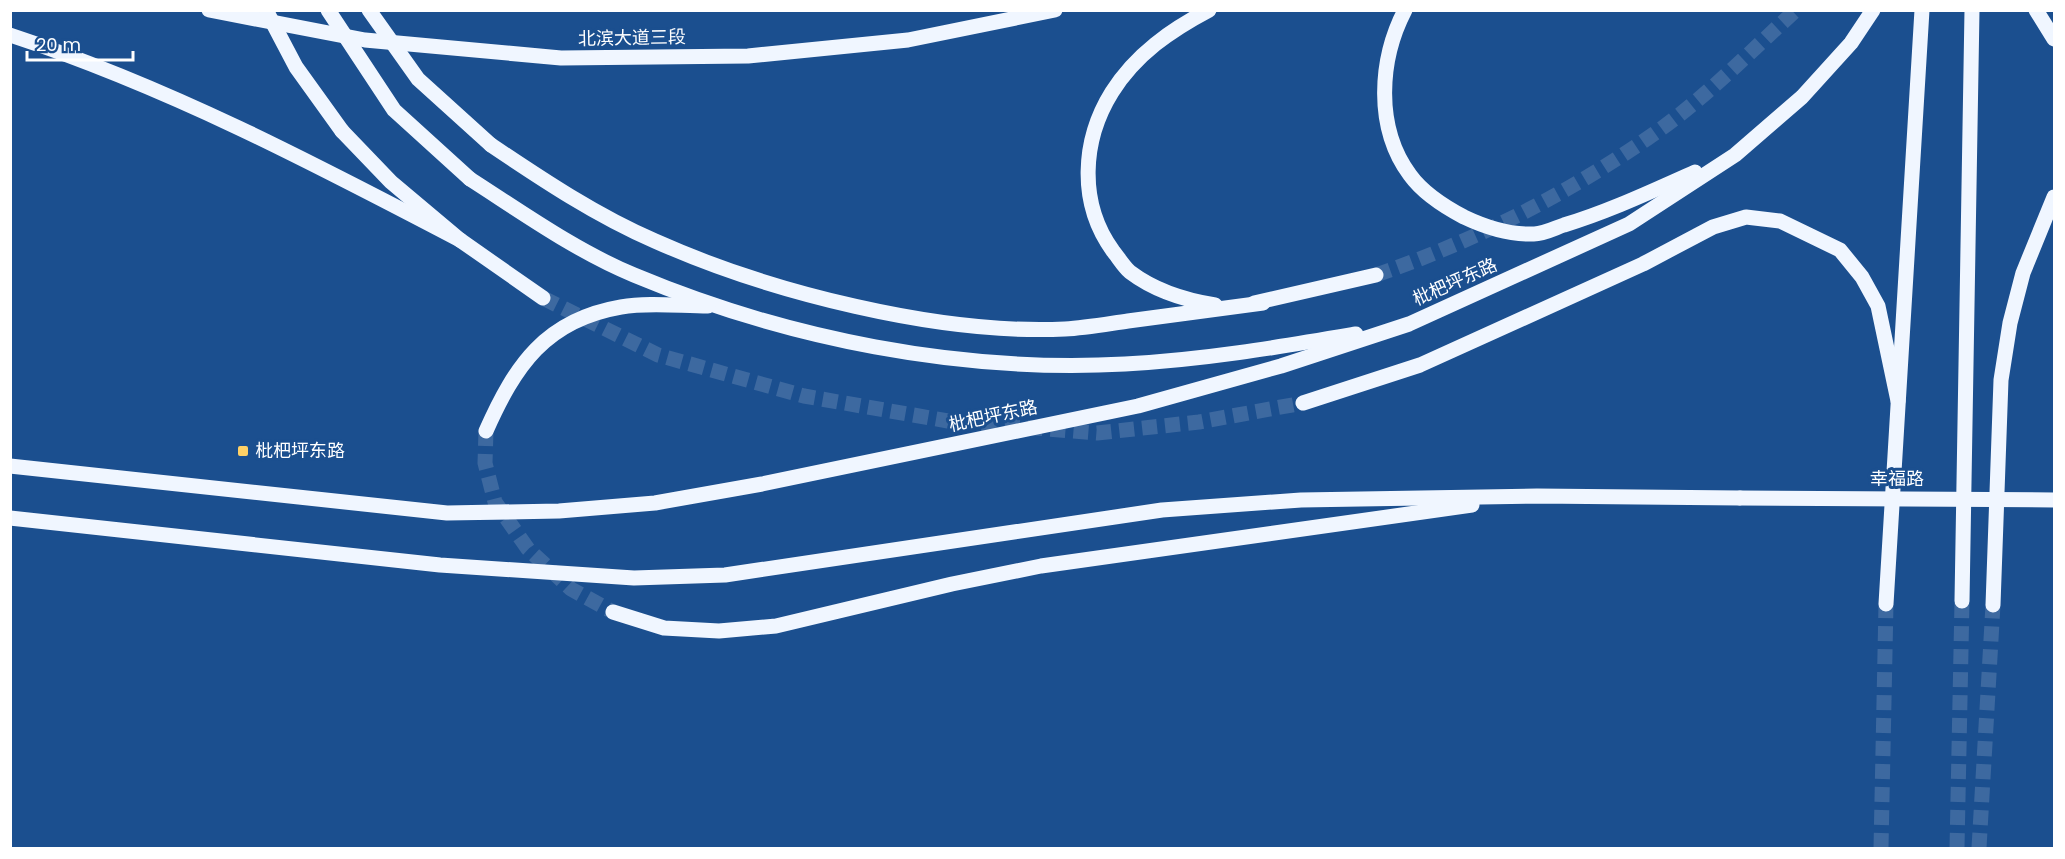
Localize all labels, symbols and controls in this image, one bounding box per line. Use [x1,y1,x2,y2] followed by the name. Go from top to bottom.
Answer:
[27,24,134,62] scale bar
[578,24,686,51] street label: 北滨大道三段
[36,32,81,57] text: 20 m
[1409,252,1501,311] street label: 枇杷坪东路
[946,394,1040,437] street label: 枇杷坪东路
[255,438,345,463] place label: 枇杷坪东路
[236,444,250,458] marker: 枇杷坪东路
[1870,466,1924,491] street label: 幸福路

